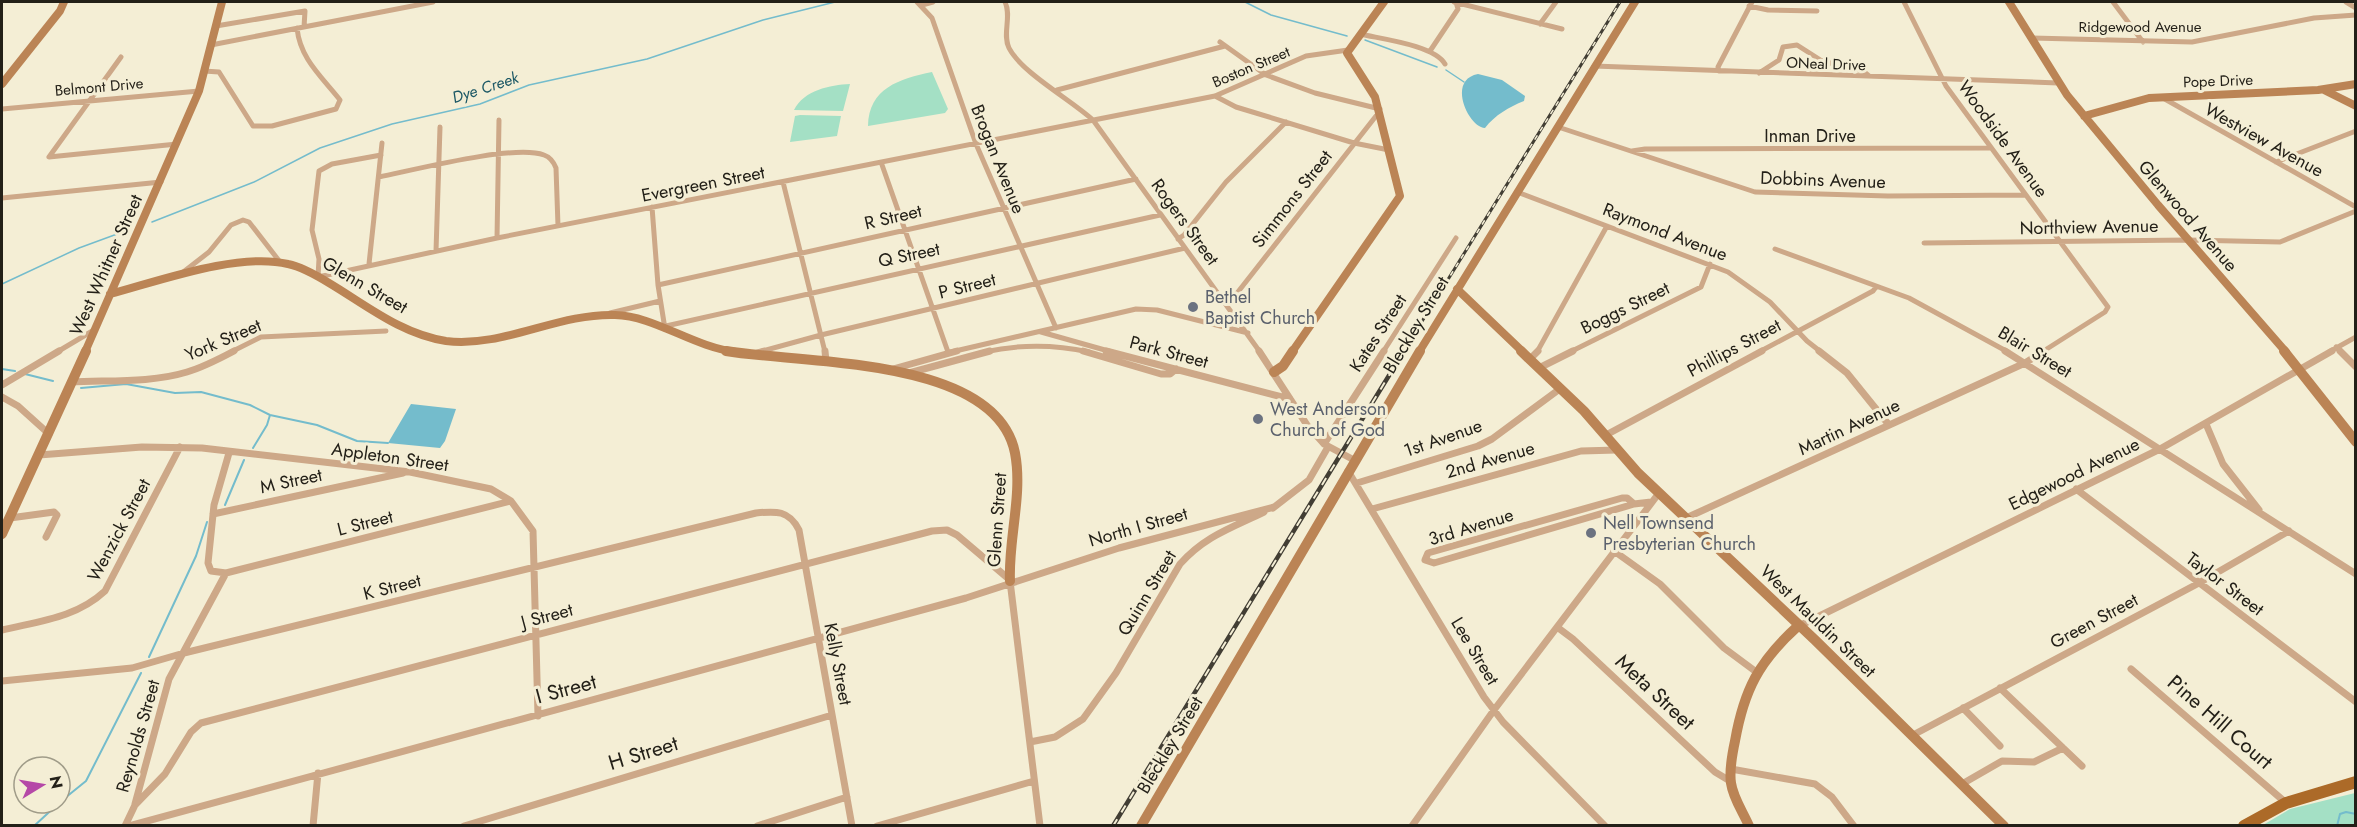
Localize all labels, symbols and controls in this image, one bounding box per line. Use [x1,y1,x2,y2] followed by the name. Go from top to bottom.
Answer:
[2078,16,2202,38] street label: Ridgewood Avenue
[1209,41,1294,93] street label: Boston Street
[1786,52,1866,76] street label: ONeal Drive
[449,66,523,109] water label: Dye Creek
[2183,69,2254,93] street label: Pope Drive
[54,72,144,102] street label: Belmont Drive
[1952,75,2054,203] street label: Woodside Avenue
[2200,96,2328,184] street label: Westview Avenue
[964,101,1032,217] street label: Brogan Avenue
[1764,123,1856,149] street label: Inman Drive
[1246,144,1339,253] street label: Simmons Street
[2132,155,2244,277] street label: Glenwood Avenue
[639,159,768,209] street label: Evergreen Street
[1760,165,1886,195] street label: Dobbins Avenue
[1145,173,1226,271] street label: Rogers Street
[63,190,149,340] street label: West Whitner Street
[1599,196,1731,268] street label: Raymond Avenue
[862,198,925,236] street label: R Street
[2019,213,2159,241] street label: Northview Avenue
[876,236,943,274] street label: Q Street
[318,250,413,320] street label: Glenn Street
[936,266,999,306] street label: P Street
[1377,271,1456,379] street label: Bleckley Street
[1576,275,1674,341] street label: Boggs Street
[1205,284,1315,331] place label: Bethel Baptist Church
[1343,288,1413,377] street label: Kates Street
[1186,300,1200,314] marker: Bethel Baptist Church
[181,312,266,368] street label: York Street
[1683,312,1786,384] street label: Phillips Street
[1993,320,2077,385] street label: Blair Street
[1127,329,1212,375] street label: Park Street
[1794,392,1904,462] street label: Martin Avenue
[1270,396,1386,443] place label: West Anderson Church of God
[1251,412,1265,426] marker: West Anderson Church of God
[1400,412,1486,464] street label: 1st Avenue
[2004,431,2144,517] street label: Edgewood Avenue
[1442,435,1538,485] street label: 2nd Avenue
[330,436,451,478] street label: Appleton Street
[258,462,325,500] street label: M Street
[981,471,1013,568] street label: Glenn Street
[81,473,157,586] street label: Wenzick Street
[1085,500,1191,554] street label: North I Street
[1425,502,1517,552] street label: 3rd Avenue
[334,503,396,542] street label: L Street
[1603,510,1756,557] place label: Nell Townsend Presbyterian Church
[1584,526,1598,540] marker: Nell Townsend Presbyterian Church
[1111,545,1183,641] street label: Quinn Street
[2181,546,2270,622] street label: Taylor Street
[1754,559,1882,684] street label: West Mauldin Street
[360,567,424,607] street label: K Street
[2045,587,2143,655] street label: Green Street
[516,596,576,636] street label: J Street
[1445,612,1506,690] street label: Lee Street
[817,621,859,708] street label: Kelly Street
[1608,647,1702,737] street label: Meta Street
[532,667,600,711] street label: I Street
[2161,668,2279,776] street label: Pine Hill Court
[109,676,167,795] street label: Reynolds Street
[1131,691,1210,799] street label: Bleckley Street
[604,728,682,778] street label: H Street
[12,755,72,815] north arrow
[44,774,69,791] text: N

